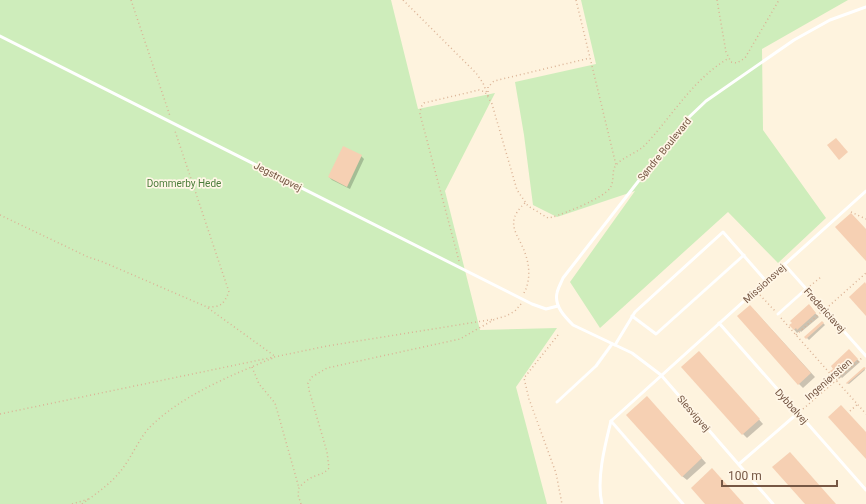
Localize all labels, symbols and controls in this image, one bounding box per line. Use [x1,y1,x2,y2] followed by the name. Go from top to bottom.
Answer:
[636,115,693,183] street label: Søndre Boulevard
[252,160,303,193] street label: Jegstrupvej
[147,178,221,189] park label: Dommerby Hede
[741,262,788,305] street label: Missionsvej
[802,286,848,335] street label: Fredericiavej
[803,356,854,403] street label: Ingeniørstien
[773,387,810,426] street label: Dybbølvej
[675,393,712,434] street label: Slesvigvej
[722,462,837,488] scale bar
[728,469,762,483] text: 100 m

